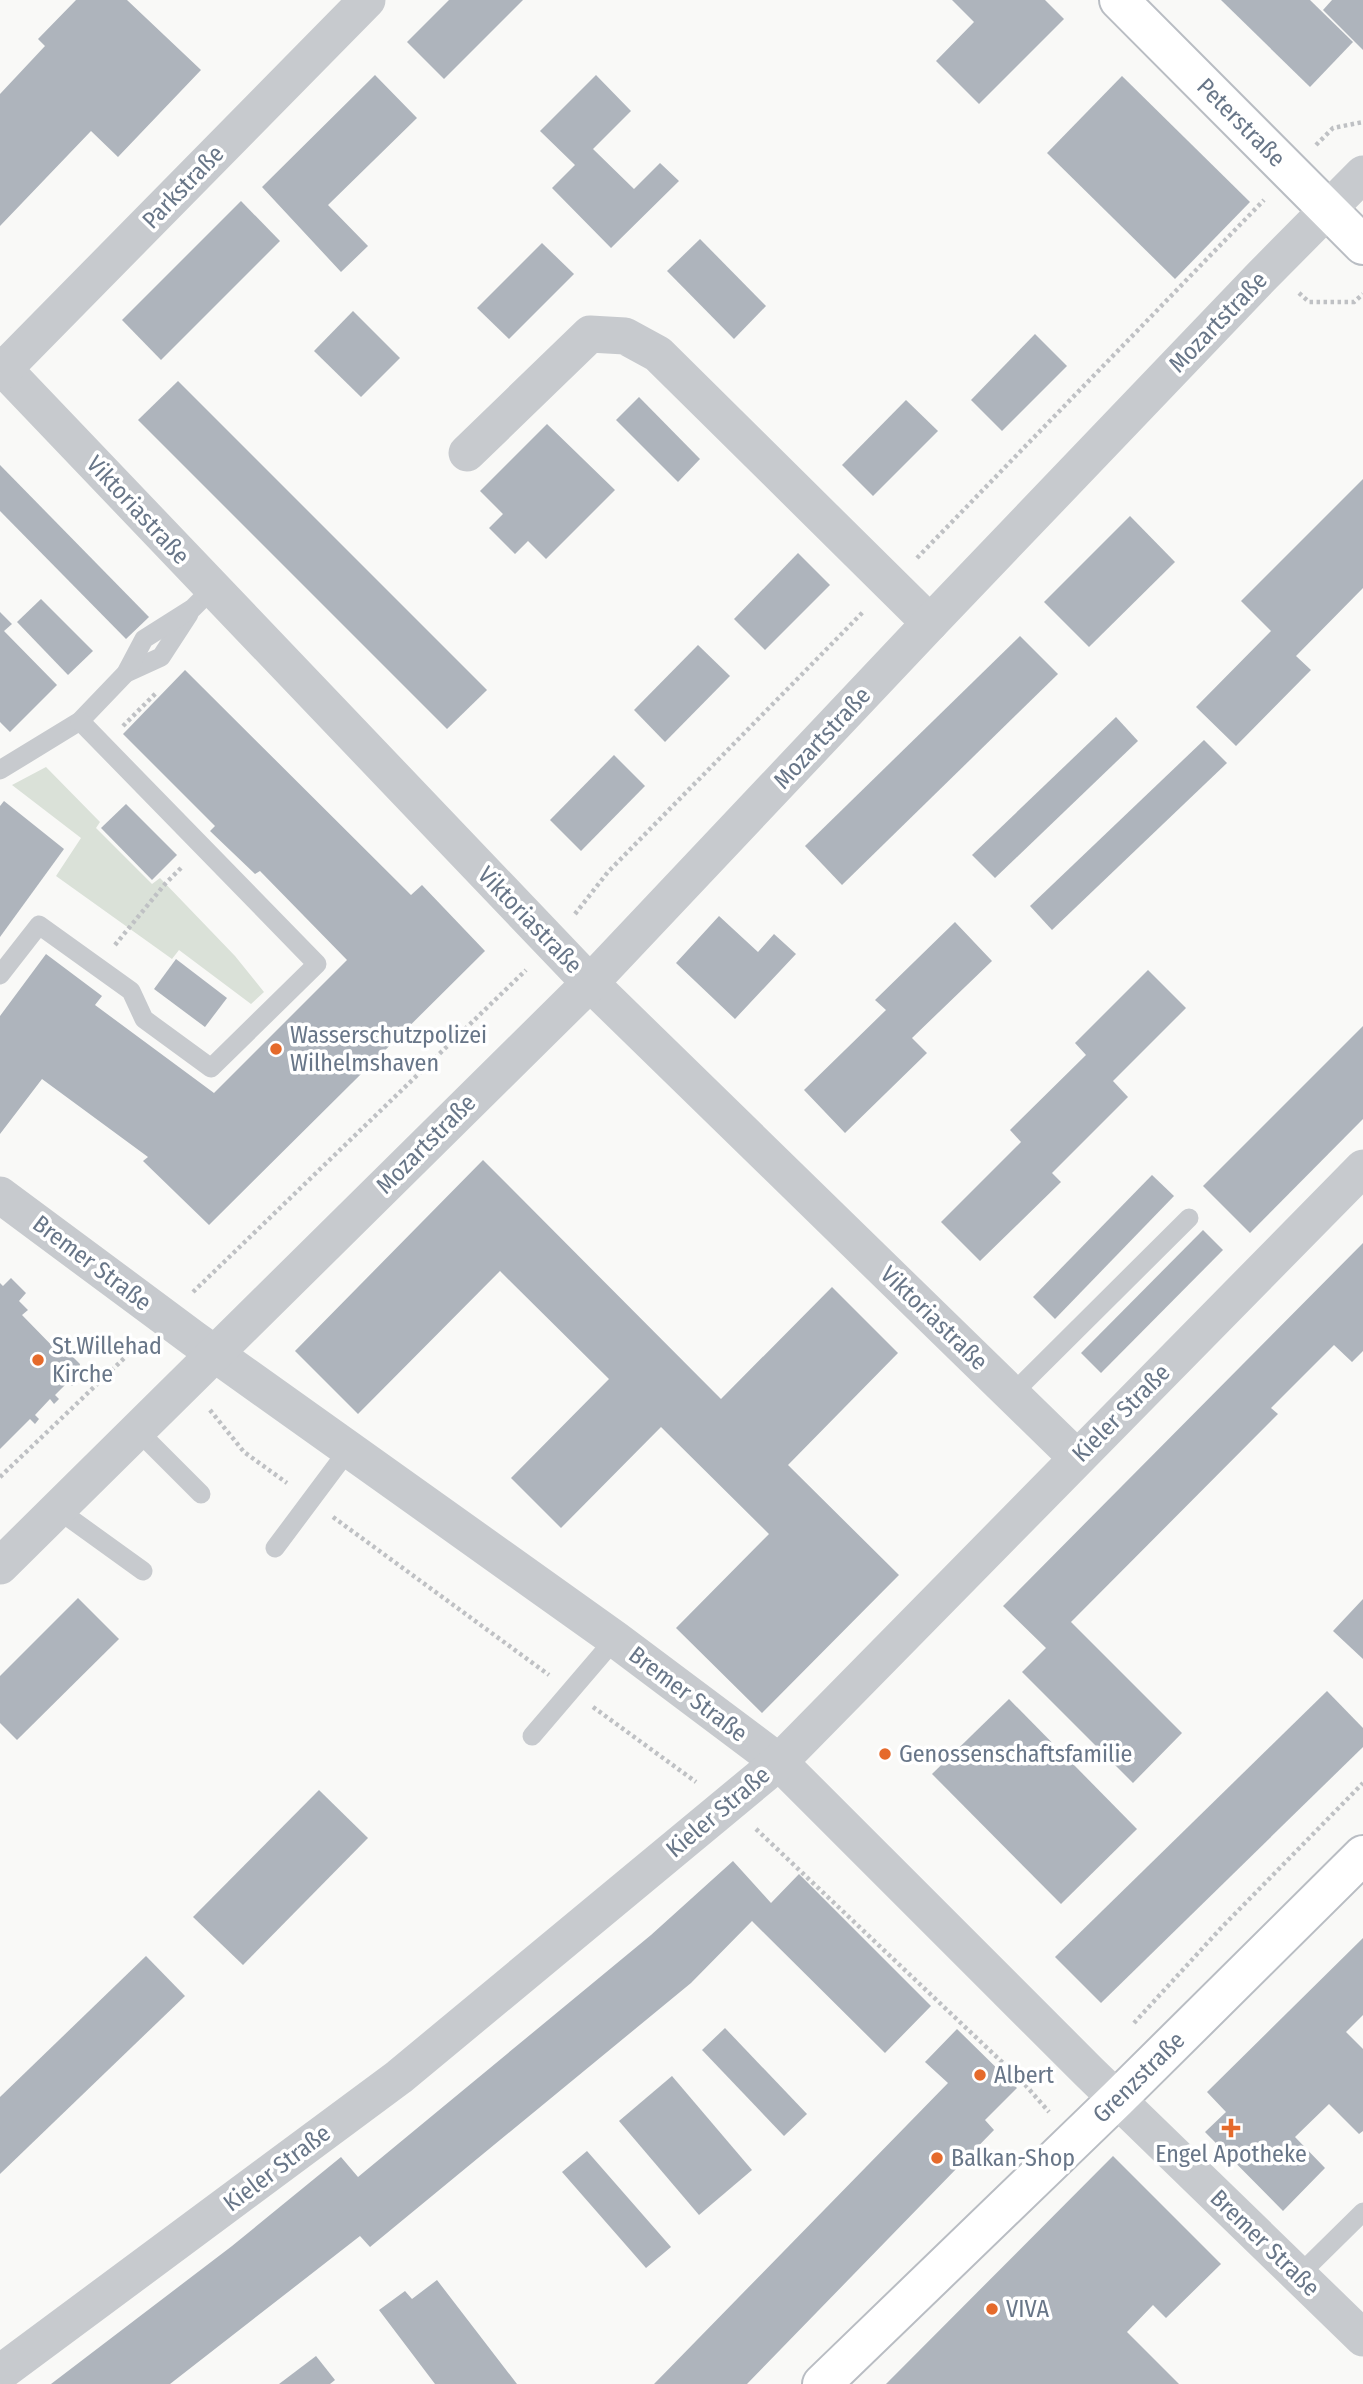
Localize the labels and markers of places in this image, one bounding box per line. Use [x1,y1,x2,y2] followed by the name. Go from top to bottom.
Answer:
[290,1021,487,1077] place label: Wasserschutzpolizei Wilhelmshaven
[268,1041,284,1057] marker: Wasserschutzpolizei Wilhelmshaven
[52,1332,162,1388] place label: St.Willehad Kirche
[30,1352,46,1368] marker: St.Willehad Kirche
[899,1740,1132,1768] place label: Genossenschaftsfamilie
[877,1746,893,1762] marker: Genossenschaftsfamilie
[994,2061,1054,2089] place label: Albert
[972,2067,988,2083] marker: Albert
[1223,2120,1239,2136] marker: Engel Apotheke
[1155,2140,1307,2168] place label: Engel Apotheke
[951,2144,1075,2172] place label: Balkan-Shop
[929,2150,945,2166] marker: Balkan-Shop
[1006,2295,1049,2323] place label: VIVA
[984,2301,1000,2317] marker: VIVA

